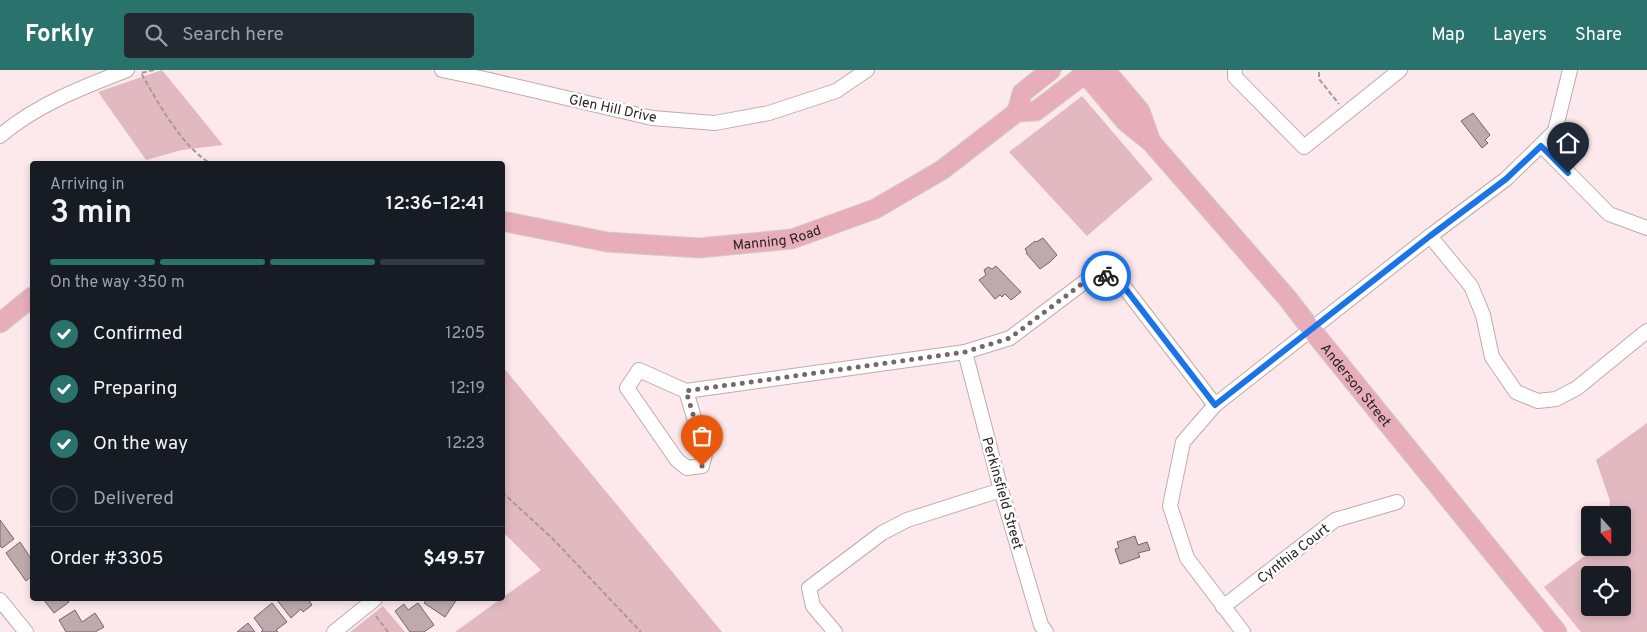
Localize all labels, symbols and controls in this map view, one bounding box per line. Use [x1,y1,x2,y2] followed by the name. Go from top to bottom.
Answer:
[124,13,474,58] search box
[25,20,94,50] text: Forkly
[142,21,170,49] icon: search
[182,23,284,47] text: Search here
[1431,24,1465,47] text: Map
[1493,24,1547,47] text: Layers
[1575,24,1622,47] text: Share
[567,92,658,127] street label: Glen Hill Drive
[1547,122,1589,173] pin
[1554,129,1582,157] icon: home
[50,175,125,195] text: Arriving in
[386,192,485,216] text: 12:36–12:41
[50,194,132,234] text: 3 min
[732,222,824,255] street label: Manning Road
[1081,251,1131,301] courier
[1092,262,1120,290] icon: bike
[50,273,185,293] text: On the way · 350 m
[50,320,78,348] icon: check
[93,322,183,346] text: Confirmed
[445,324,485,344] text: 12:05
[1316,340,1394,431] street label: Anderson Street
[50,375,78,403] icon: check
[93,377,177,401] text: Preparing
[450,379,485,399] text: 12:19
[681,415,723,466] pin
[688,422,716,450] icon: bag
[50,430,78,458] icon: check
[93,432,188,456] text: On the way
[446,434,485,454] text: 12:23
[977,435,1026,552] street label: Perkinsfield Street
[93,487,174,511] text: Delivered
[1581,506,1631,556] north arrow
[1581,506,1631,616] map controls
[1254,521,1333,588] street label: Cynthia Court
[50,547,163,571] text: Order #3305
[423,547,485,571] text: $49.57
[1581,566,1631,616] button: locate

